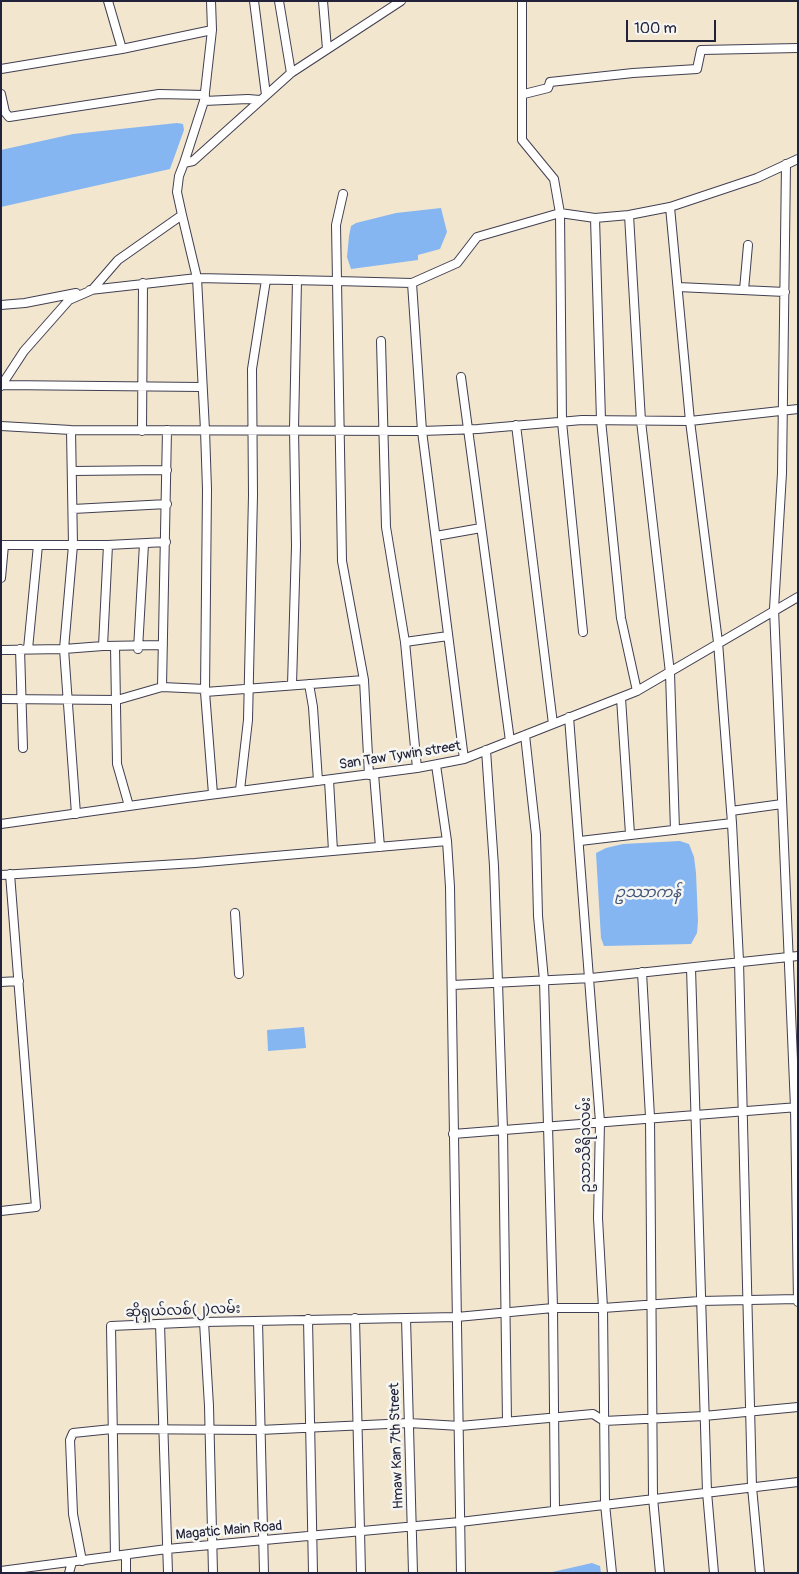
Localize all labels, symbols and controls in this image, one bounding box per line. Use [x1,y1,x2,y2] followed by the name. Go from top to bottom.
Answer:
[629,10,719,42] scale bar
[634,19,677,38] text: 100 m
[338,738,462,774] street label: San Taw Tywin street
[615,884,681,902] water label: ဥဿာကန်
[578,1097,594,1193] street label: ဥသာသီရိ၁လမ်း
[125,1301,241,1321] street label: ဆိုရှယ်လစ်(၂)လမ်း
[386,1383,408,1509] street label: Hmaw Kan 7th Street
[175,1518,283,1544] street label: Magatic Main Road

